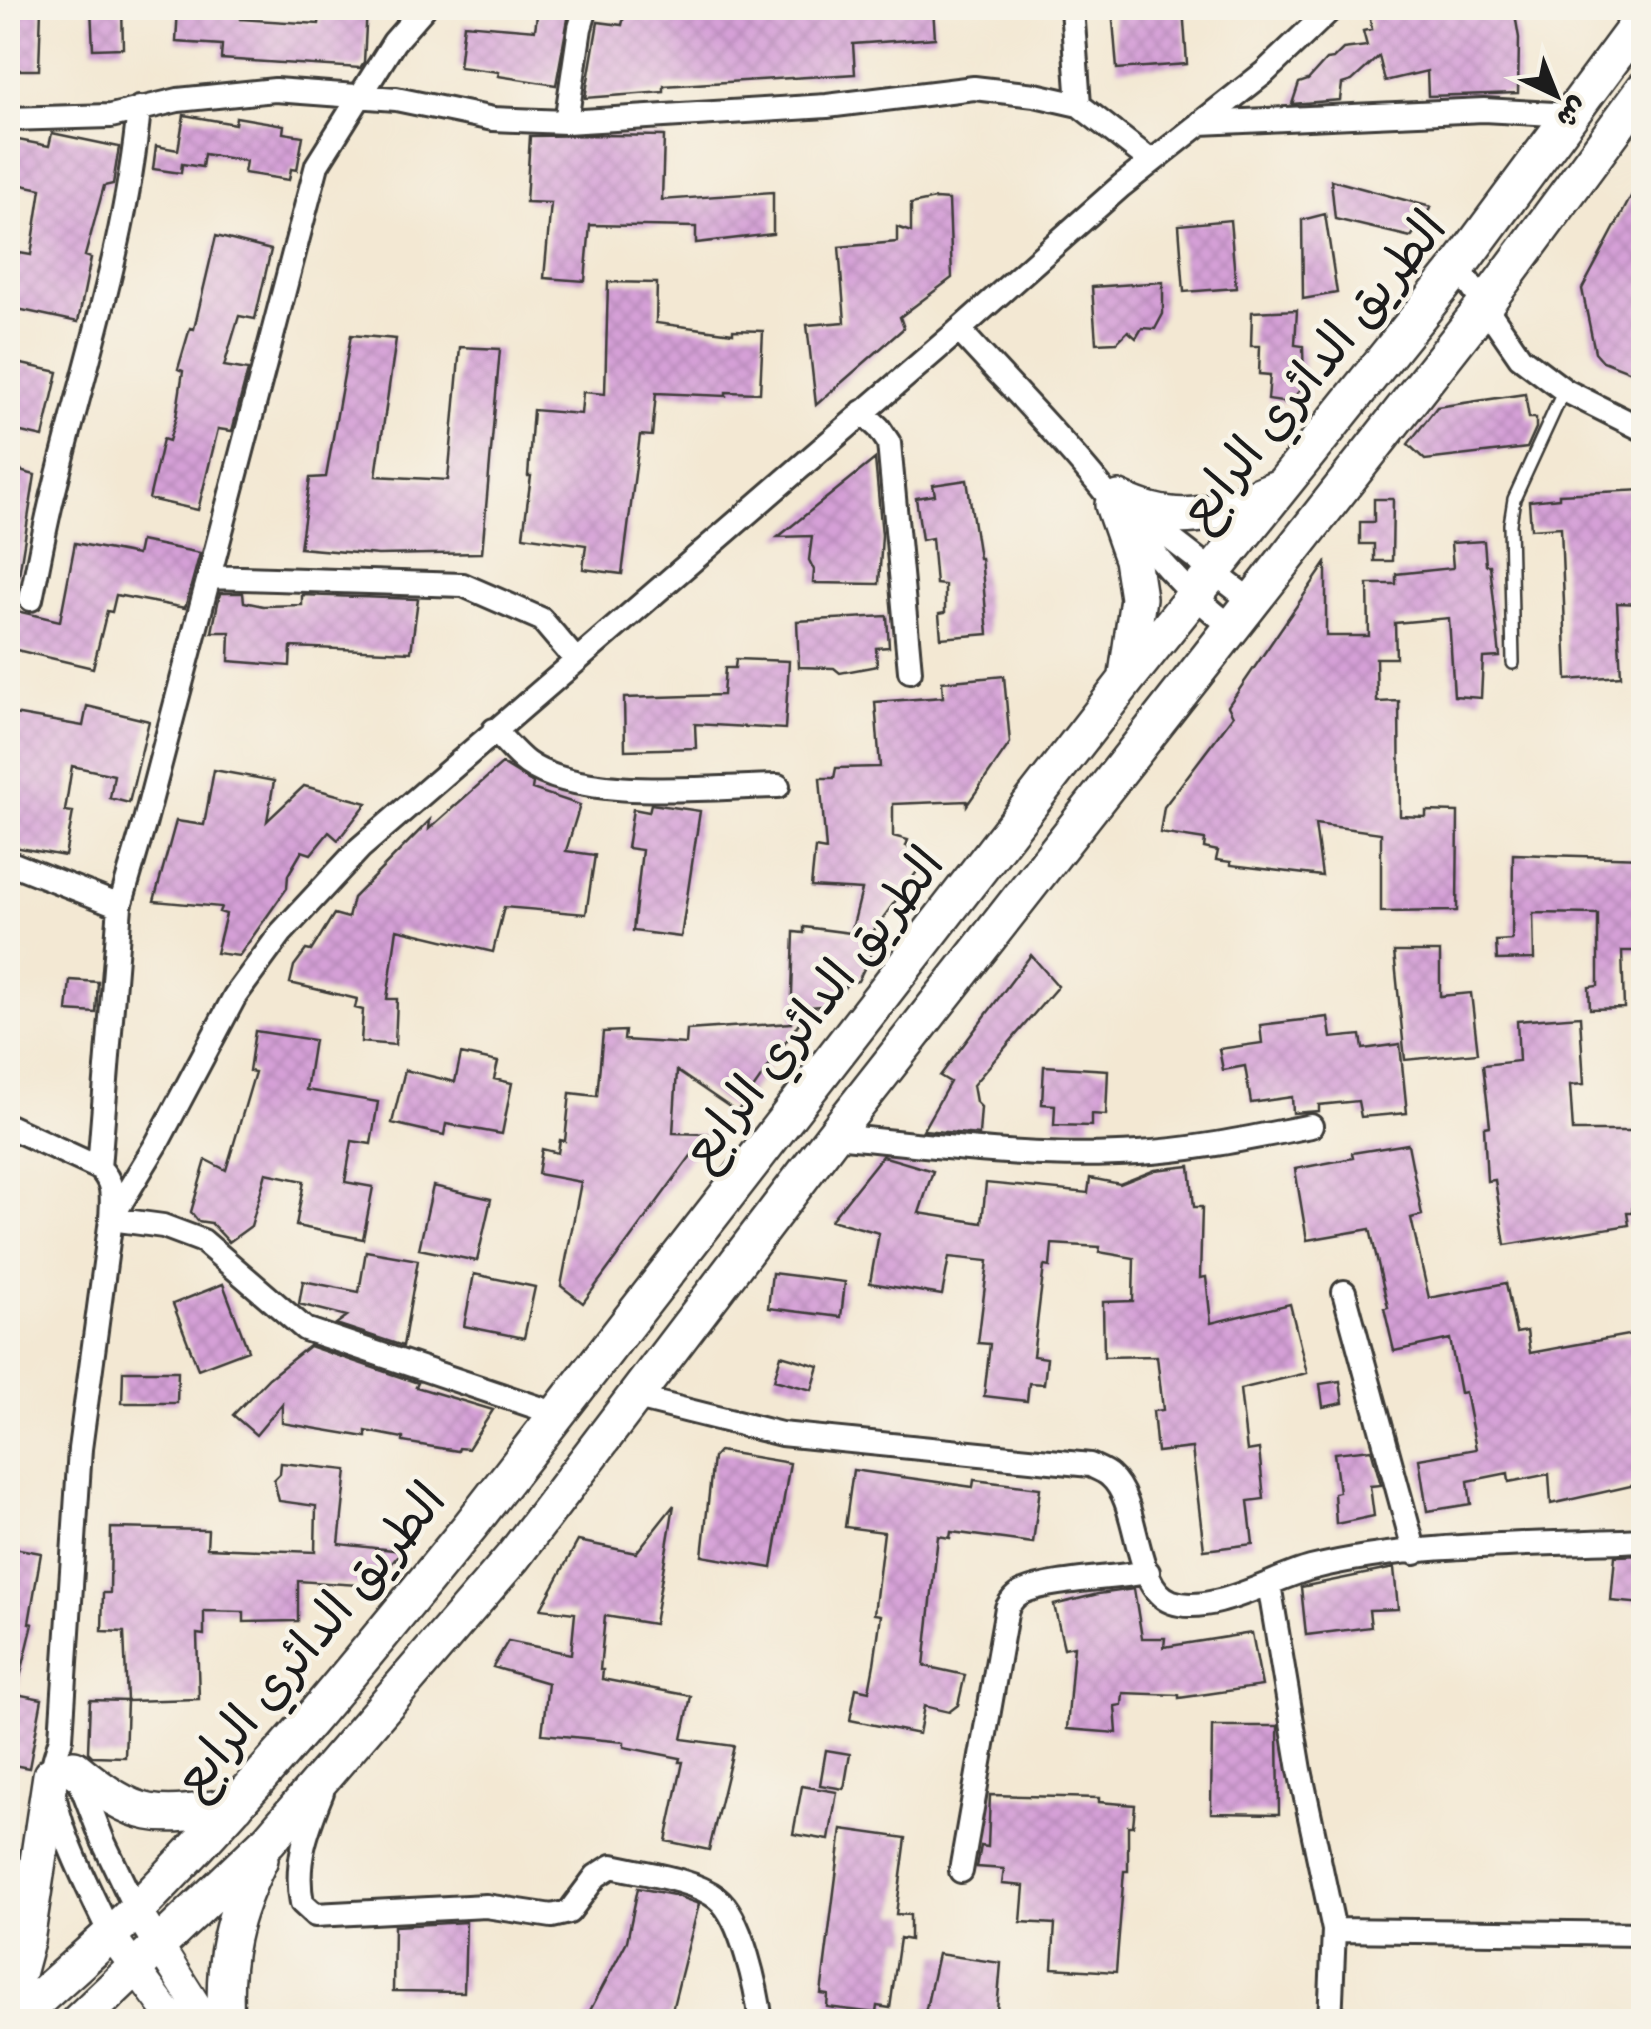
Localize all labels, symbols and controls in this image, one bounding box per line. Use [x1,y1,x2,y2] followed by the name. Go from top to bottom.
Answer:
[1506,45,1606,145] north arrow
[1550,90,1596,136] text: ش
[1165,198,1463,544] street label: الطريق الدائري الرابع
[667,834,961,1184] street label: الطريق الدائري الرابع
[159,1470,462,1813] street label: الطريق الدائري الرابع

